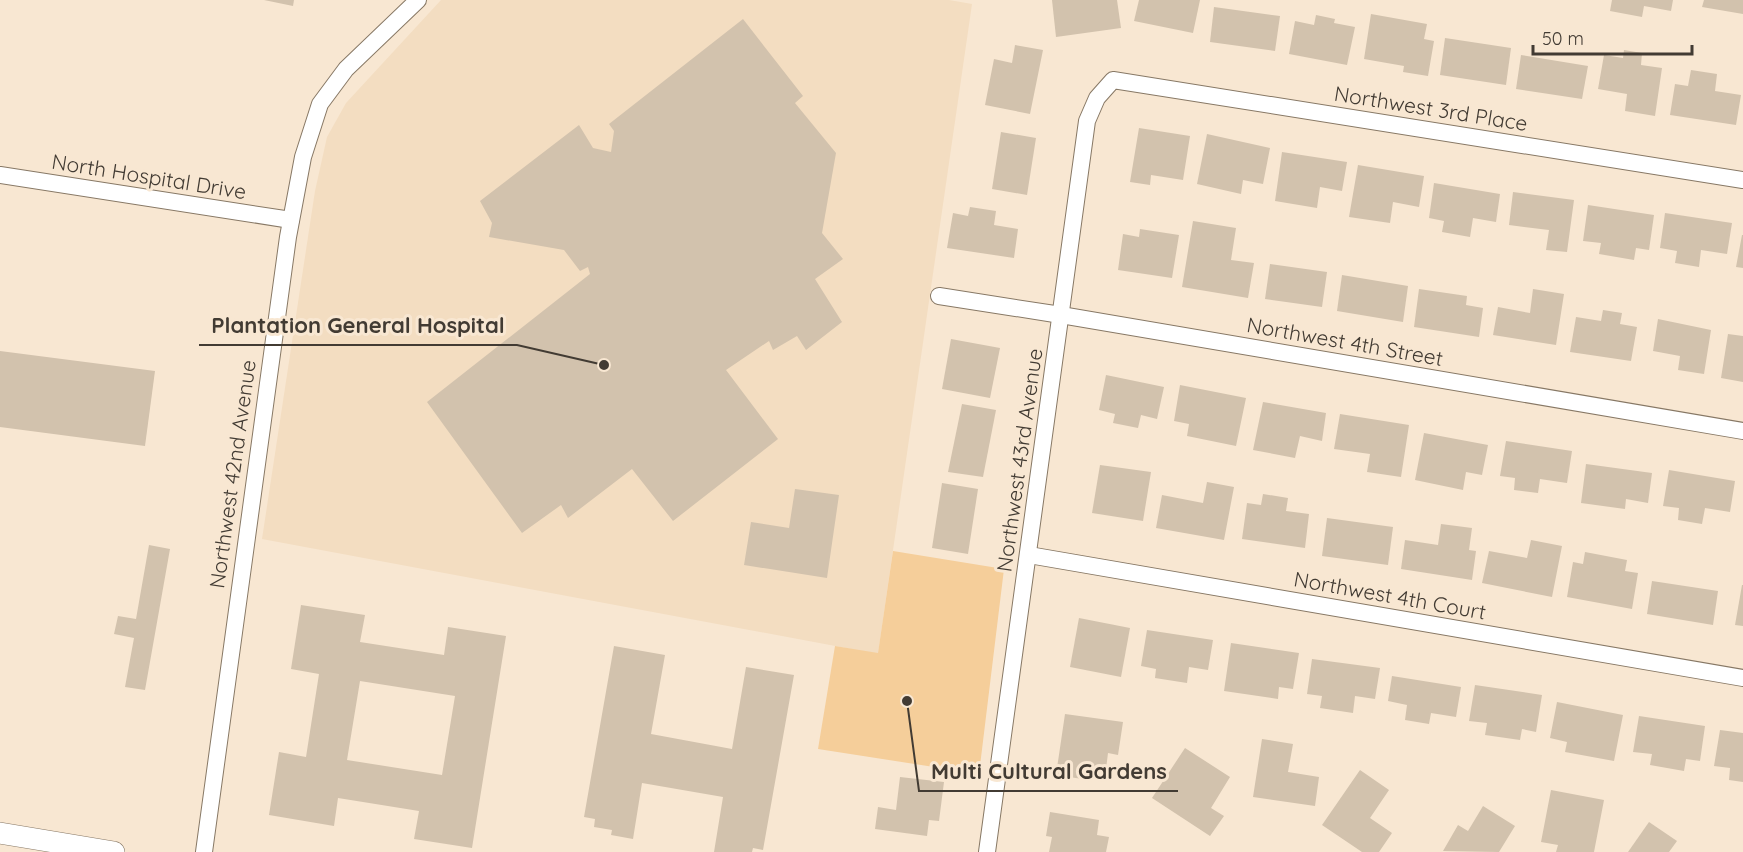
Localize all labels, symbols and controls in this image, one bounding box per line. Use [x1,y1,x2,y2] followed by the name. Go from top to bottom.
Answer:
[1533,18,1692,56] scale bar
[1542,27,1584,50] text: 50 m
[1332,80,1530,136] street label: Northwest 3rd Place
[50,148,248,204] street label: North Hospital Drive
[199,305,517,345] callout: Plantation General Hospital
[211,311,505,339] text: Plantation General Hospital
[1245,311,1445,371] street label: Northwest 4th Street
[990,347,1048,573] street label: Northwest 43rd Avenue
[203,358,261,590] street label: Northwest 42nd Avenue
[1292,565,1488,625] street label: Northwest 4th Court
[919,751,1178,791] callout: Multi Cultural Gardens
[931,757,1167,785] text: Multi Cultural Gardens

